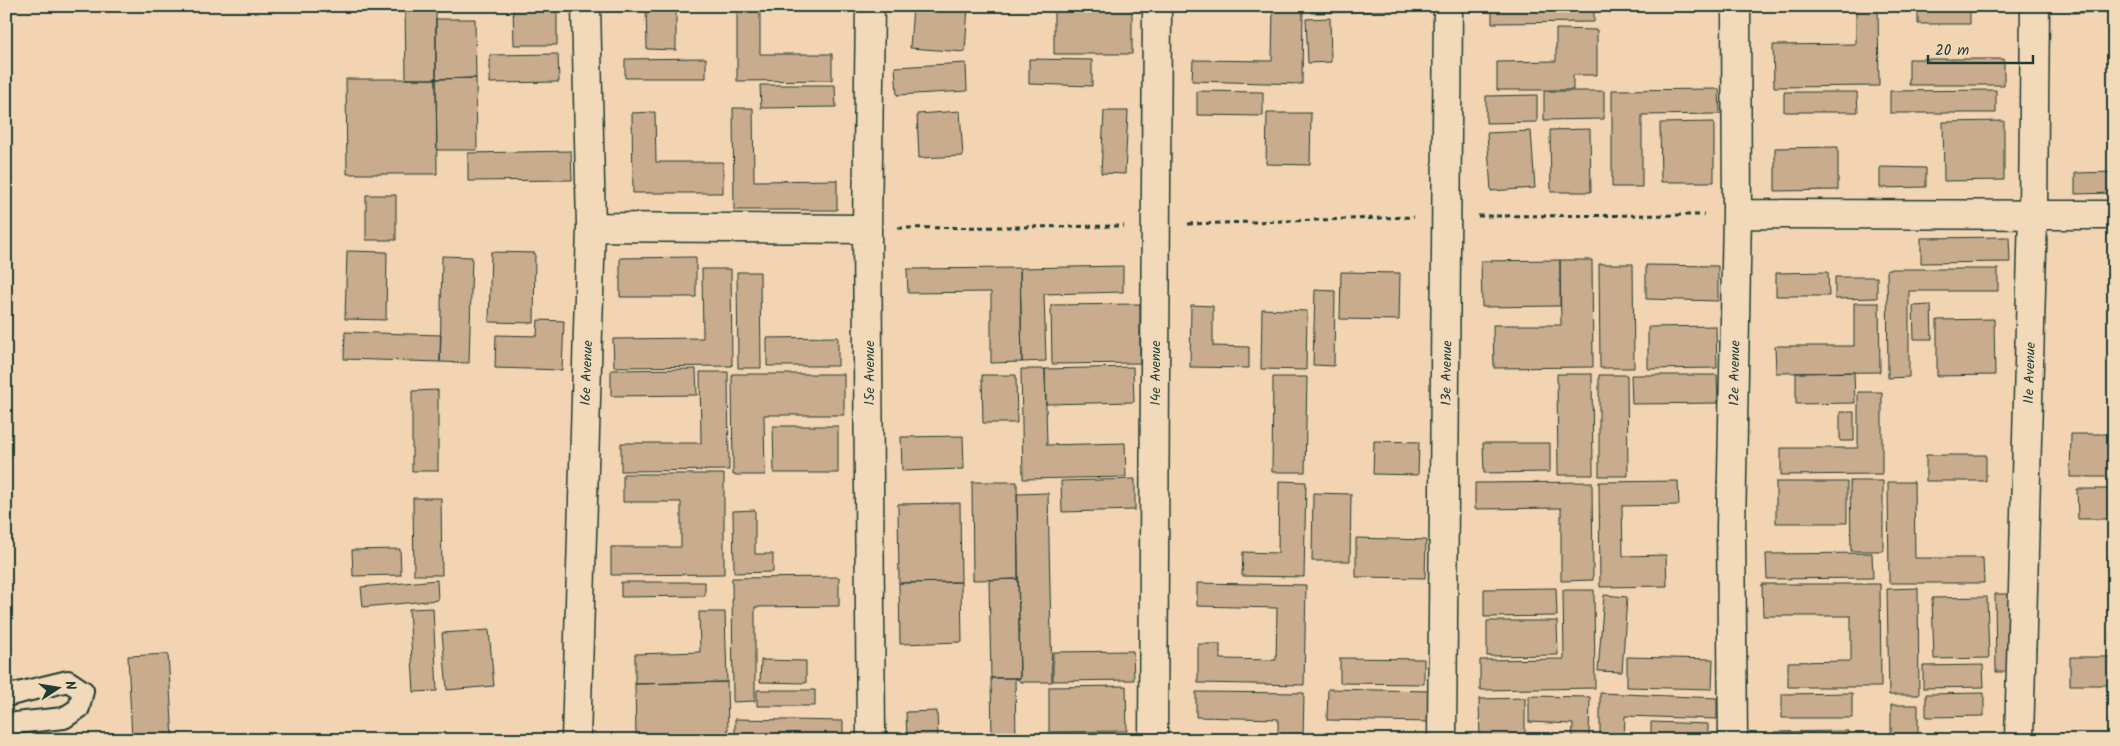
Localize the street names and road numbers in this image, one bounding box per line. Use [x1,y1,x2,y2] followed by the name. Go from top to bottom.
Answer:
[575,339,599,406] street label: 16e Avenue
[1435,339,1459,406] street label: 13e Avenue
[1723,339,1747,406] street label: 12e Avenue
[859,340,881,406] street label: 15e Avenue
[1145,340,1167,406] street label: 14e Avenue
[2018,341,2042,404] street label: 11e Avenue

